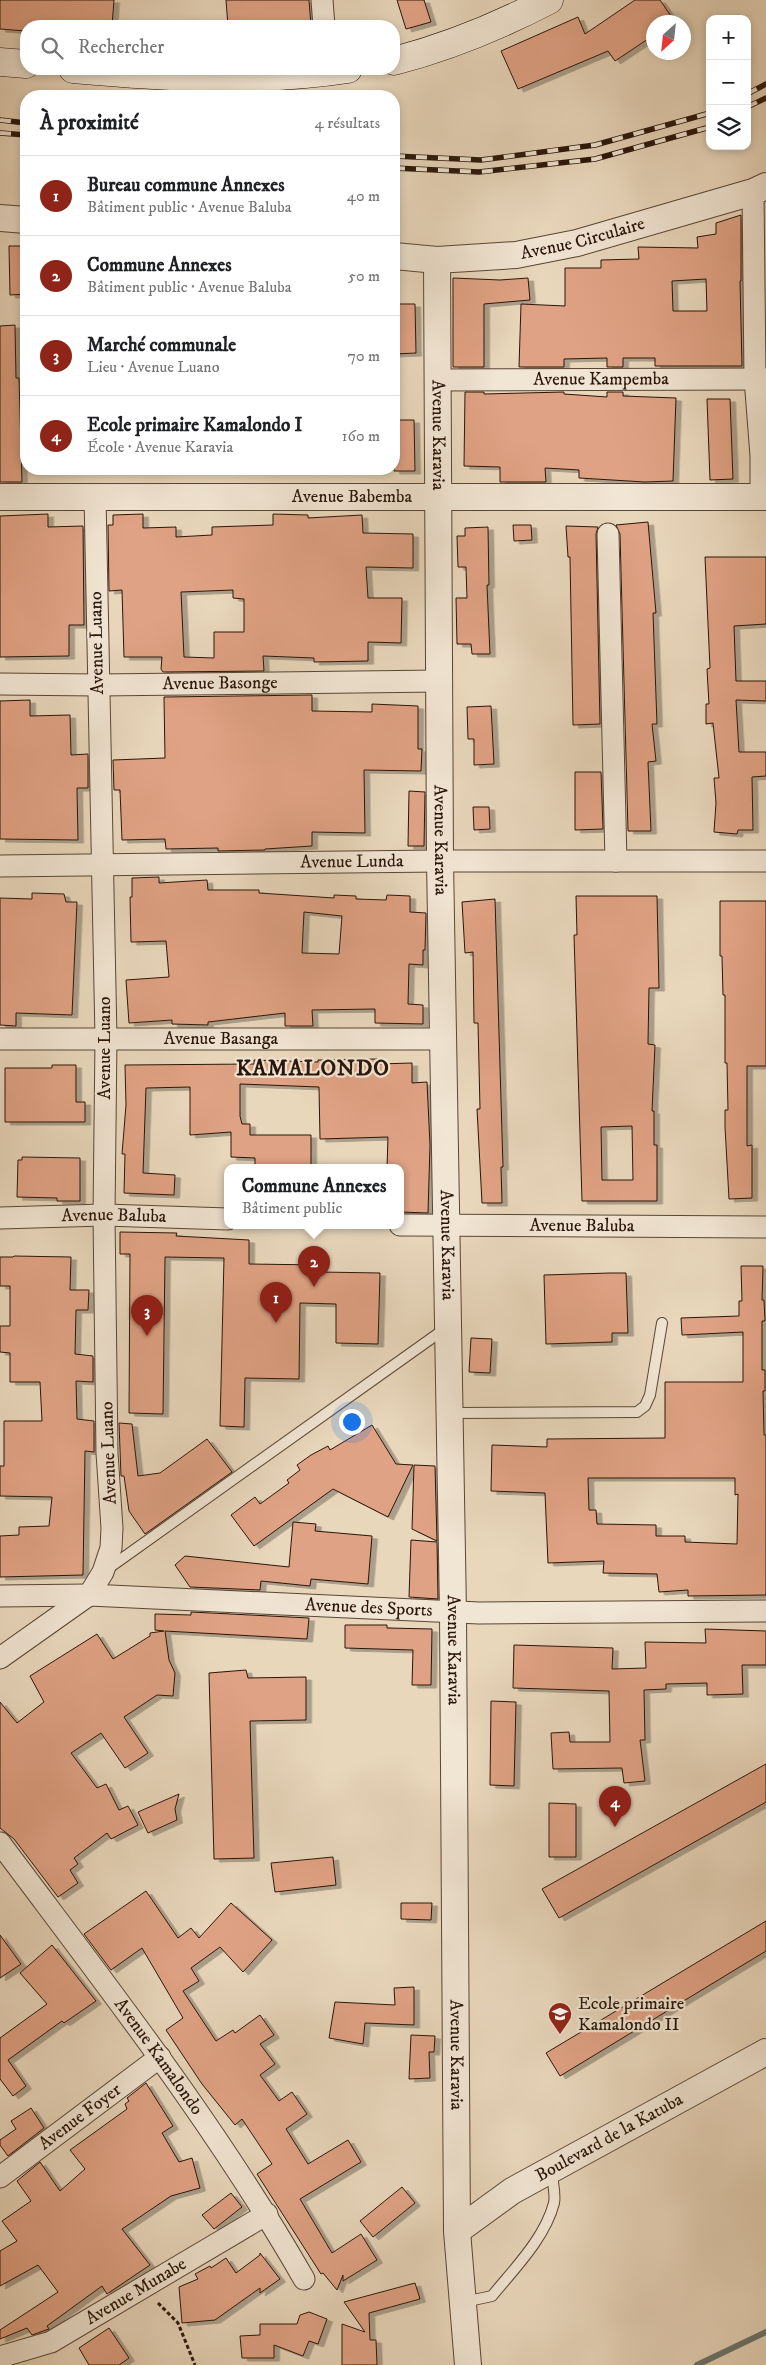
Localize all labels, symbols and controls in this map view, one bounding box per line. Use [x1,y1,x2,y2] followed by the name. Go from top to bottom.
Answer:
[646,15,691,60] north arrow
[706,15,751,150] map controls
[706,15,751,60] button: +
[20,20,400,75] search box
[38,34,66,62] icon: search
[78,36,164,59] text: Rechercher
[706,60,751,105] button: −
[706,105,751,150] button: layers
[40,110,139,136] text: À proximité
[315,113,380,133] text: 4 résultats
[87,174,285,197] text: Bureau commune Annexes
[53,186,59,206] text: 1
[347,186,380,206] text: 40 m
[87,197,292,217] text: Bâtiment public · Avenue Baluba
[519,213,647,265] street label: Avenue Circulaire
[87,254,232,277] text: Commune Annexes
[52,266,60,286] text: 2
[348,266,380,286] text: 50 m
[87,277,292,297] text: Bâtiment public · Avenue Baluba
[87,334,236,357] text: Marché communale
[53,346,59,366] text: 3
[348,346,380,366] text: 70 m
[87,357,219,377] text: Lieu · Avenue Luano
[533,368,669,391] street label: Avenue Kampemba
[427,380,449,491] street label: Avenue Karavia
[87,414,302,437] text: Ecole primaire Kamalondo I
[51,426,61,446] text: 4
[342,426,380,446] text: 160 m
[87,437,233,457] text: École · Avenue Karavia
[292,486,413,508] street label: Avenue Babemba
[85,591,109,695] street label: Avenue Luano
[162,672,278,695] street label: Avenue Basonge
[429,785,452,896] street label: Avenue Karavia
[300,850,404,874] street label: Avenue Lunda
[94,996,116,1100] street label: Avenue Luano
[164,1028,279,1050] street label: Avenue Basanga
[236,1055,390,1082] district label: KAMALONDO
[224,1164,404,1229] popup
[242,1175,386,1198] text: Commune Annexes
[435,1189,459,1301] street label: Avenue Karavia
[242,1198,342,1218] text: Bâtiment public
[61,1204,167,1228] street label: Avenue Baluba
[529,1215,635,1237] street label: Avenue Baluba
[298,1246,330,1287] pin: 2
[260,1282,292,1323] pin: 1
[131,1295,163,1336] pin: 3
[96,1401,122,1505] street label: Avenue Luano
[339,1409,365,1435] your location
[304,1594,433,1622] street label: Avenue des Sports
[442,1594,465,1706] street label: Avenue Karavia
[599,1786,631,1827] pin: 4
[578,1993,684,2036] place label: Ecole primaire Kamalondo II
[109,1994,208,2120] street label: Avenue Kamalondo
[445,1999,467,2111] street label: Avenue Karavia
[547,2001,573,2035] school or university icon: Ecole primaire Kamalondo II
[34,2079,126,2155] street label: Avenue Foyer
[532,2088,687,2187] street label: Boulevard de la Katuba
[82,2253,191,2330] street label: Avenue Munabe

